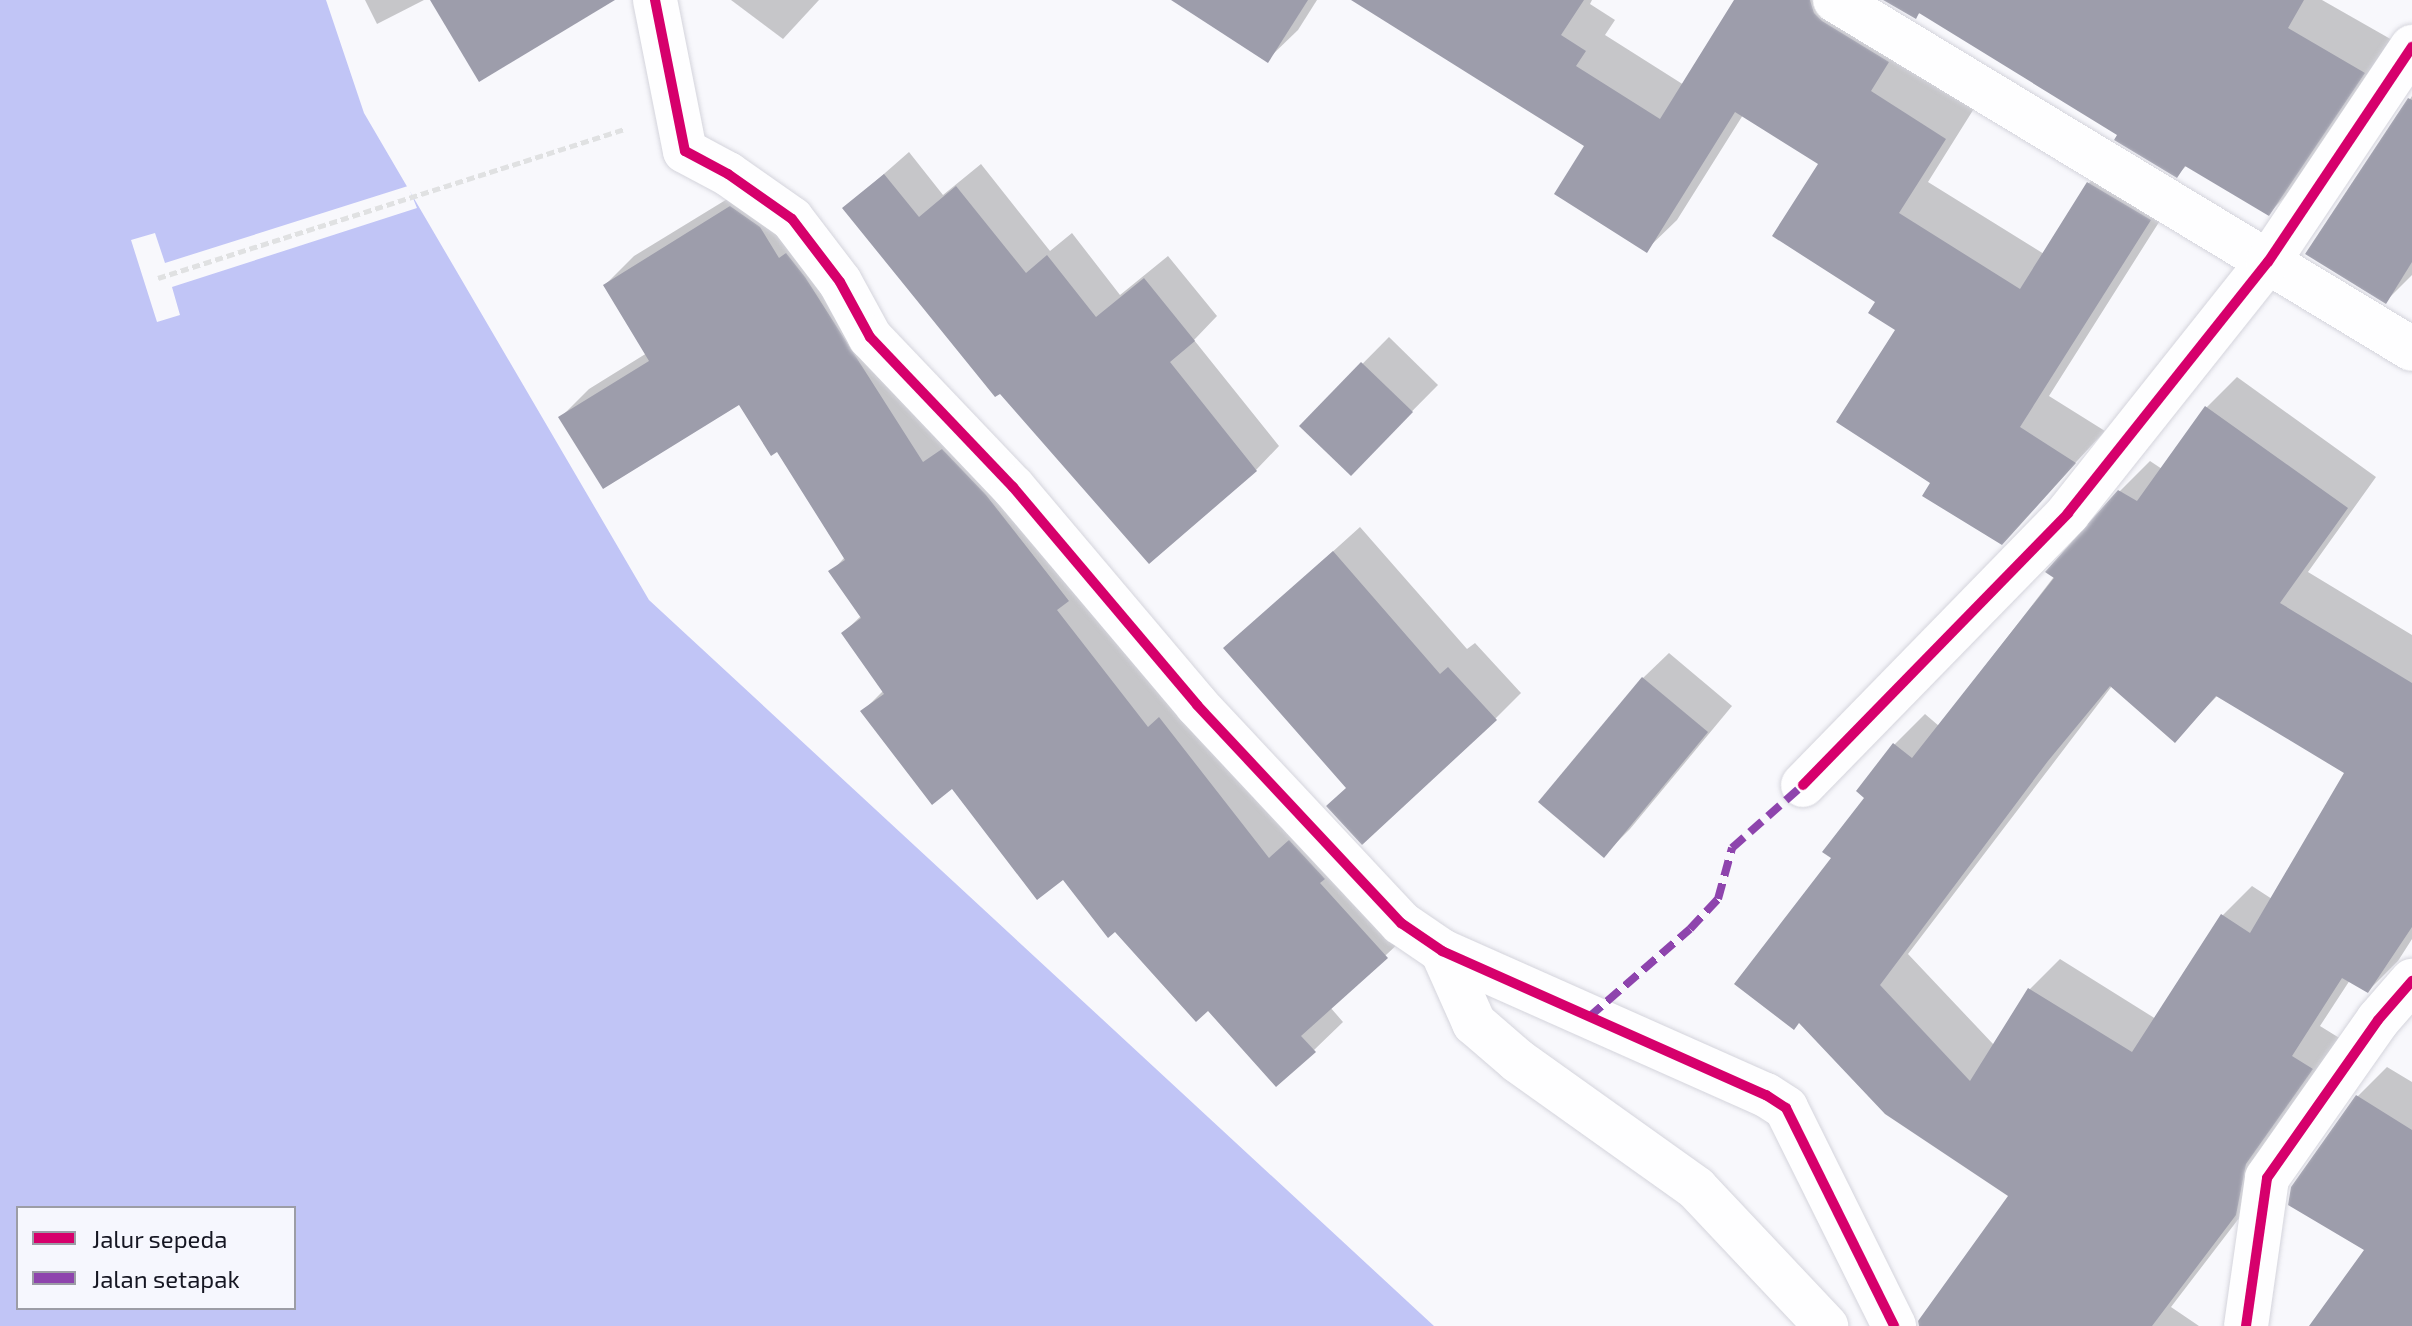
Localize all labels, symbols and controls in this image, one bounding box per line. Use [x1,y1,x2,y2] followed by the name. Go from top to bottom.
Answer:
[16,1206,296,1310] legend
[92,1224,227,1253] text: Jalur sepeda
[92,1264,240,1293] text: Jalan setapak

